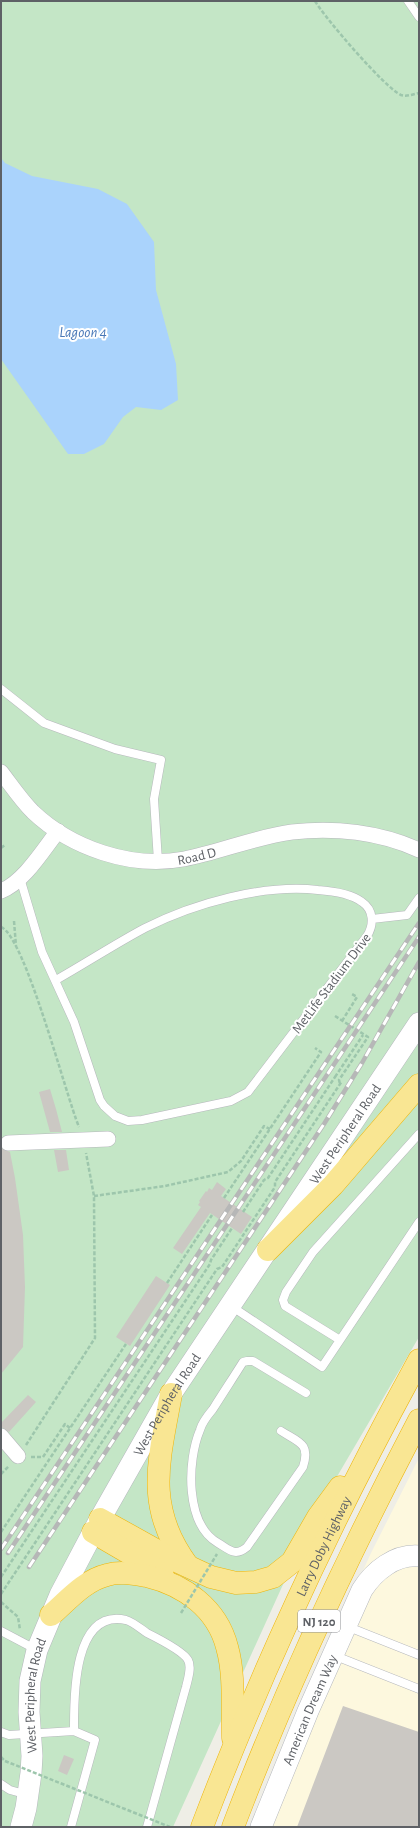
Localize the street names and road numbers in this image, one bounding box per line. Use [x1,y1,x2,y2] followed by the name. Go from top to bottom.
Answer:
[177,845,218,868] street label: Road D
[290,931,374,1036] street label: MetLife Stadium Drive
[307,1082,384,1187] street label: West Peripheral Road
[131,1351,204,1458] street label: West Peripheral Road
[294,1494,354,1599] street label: Larry Doby Highway
[298,1610,340,1632] road number: NJ 120
[23,1636,49,1754] street label: West Peripheral Road
[281,1653,340,1767] street label: American Dream Way

